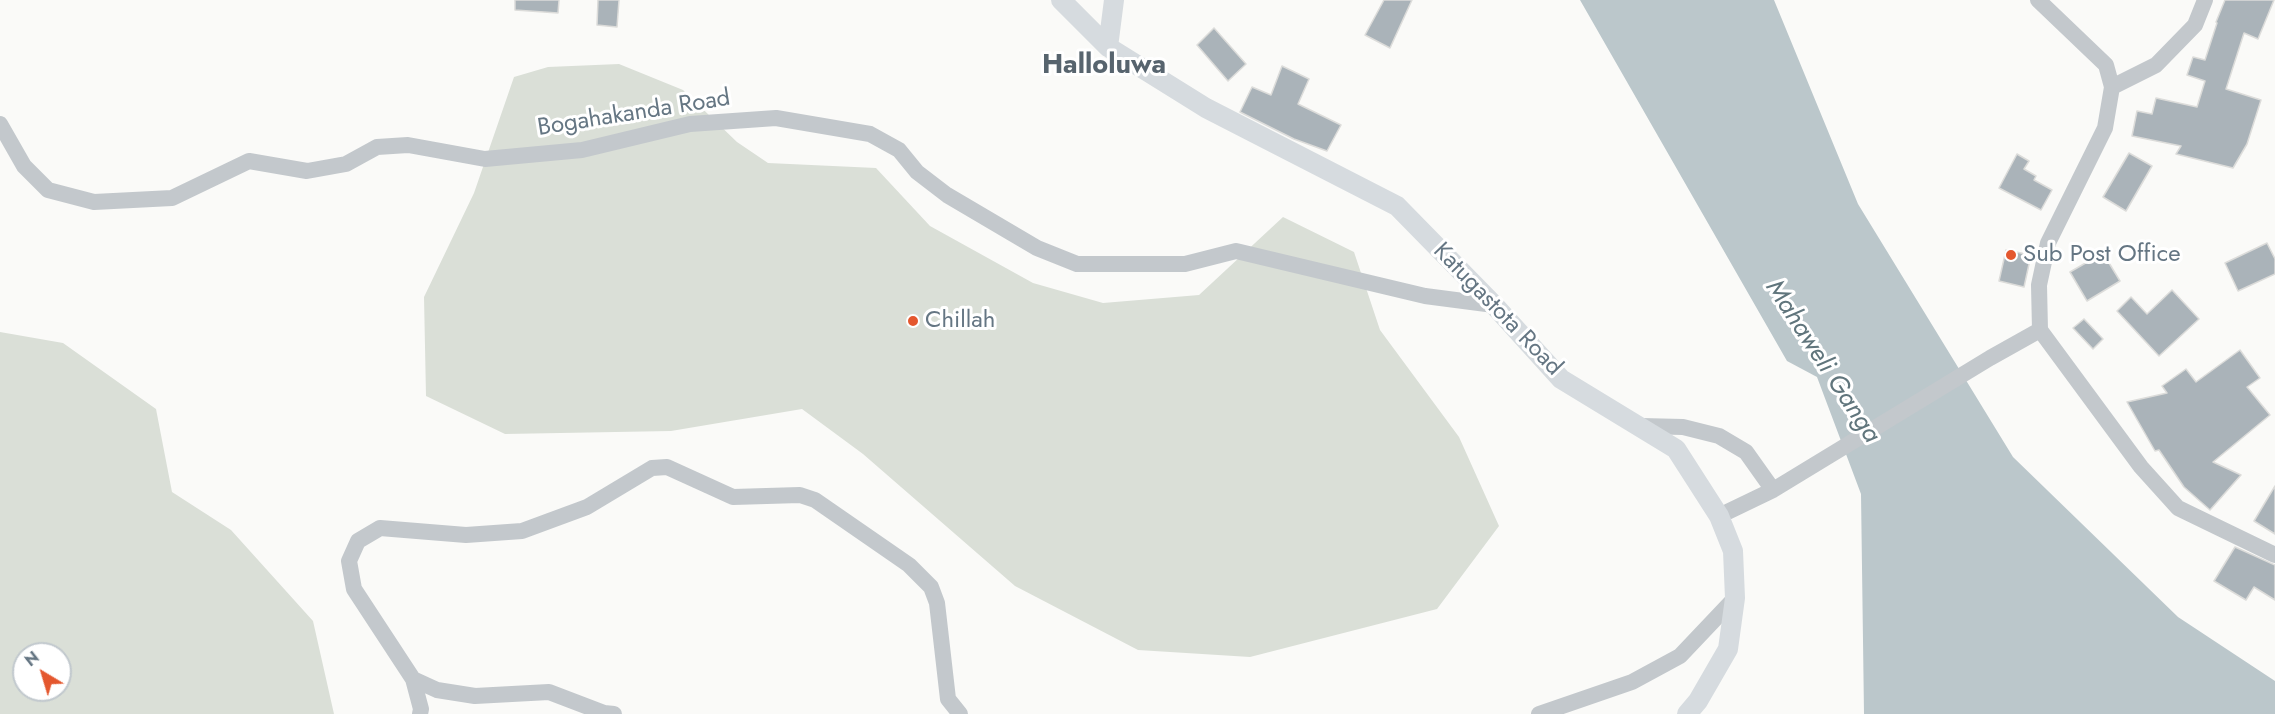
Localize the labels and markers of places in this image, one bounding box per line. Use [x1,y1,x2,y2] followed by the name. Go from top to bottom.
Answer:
[2023,241,2181,269] place label: Sub Post Office
[2004,248,2018,262] marker: Sub Post Office
[925,307,995,335] place label: Chillah
[906,314,920,328] marker: Chillah

